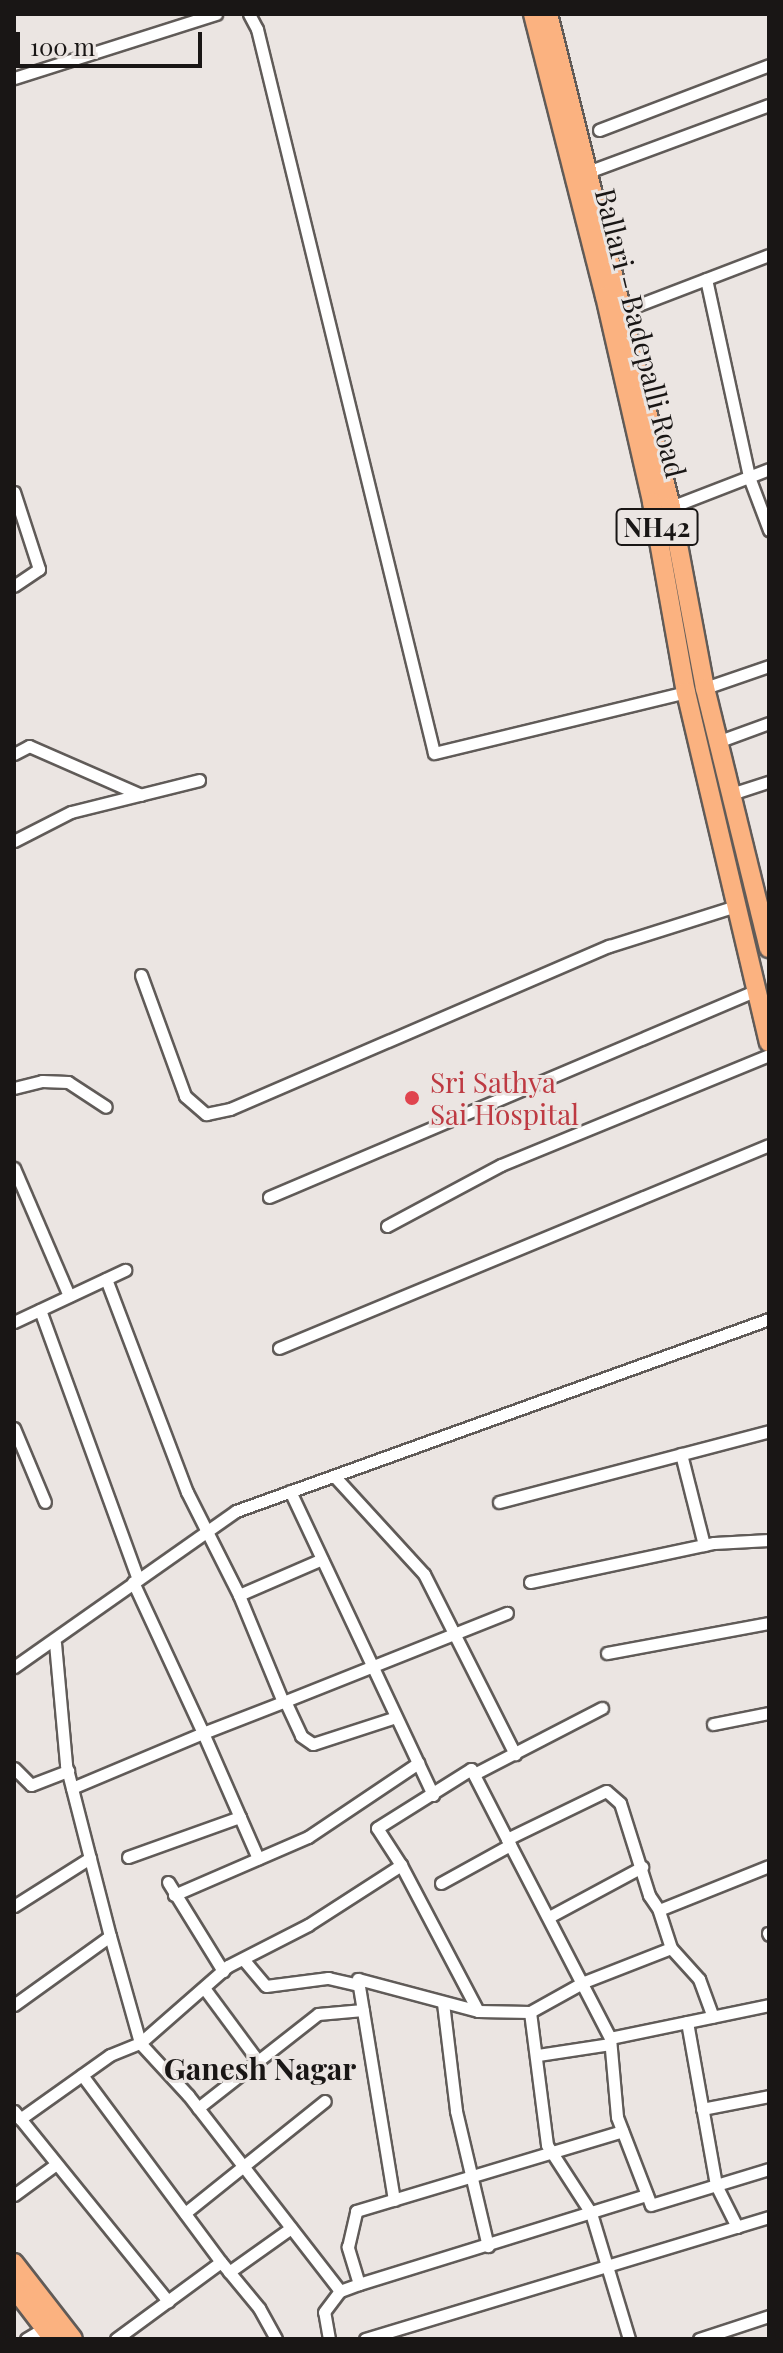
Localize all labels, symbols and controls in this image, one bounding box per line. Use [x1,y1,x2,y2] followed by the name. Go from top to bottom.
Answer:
[20,16,206,66] scale bar
[30,30,95,62] text: 100 m
[589,185,693,481] street label: Ballari - Badepalli Road
[615,505,699,549] road number: NH42
[430,1065,579,1131] place label: Sri Sathya Sai Hospital
[401,1087,423,1109] marker: Sri Sathya Sai Hospital
[164,2050,356,2086] district label: Ganesh Nagar

